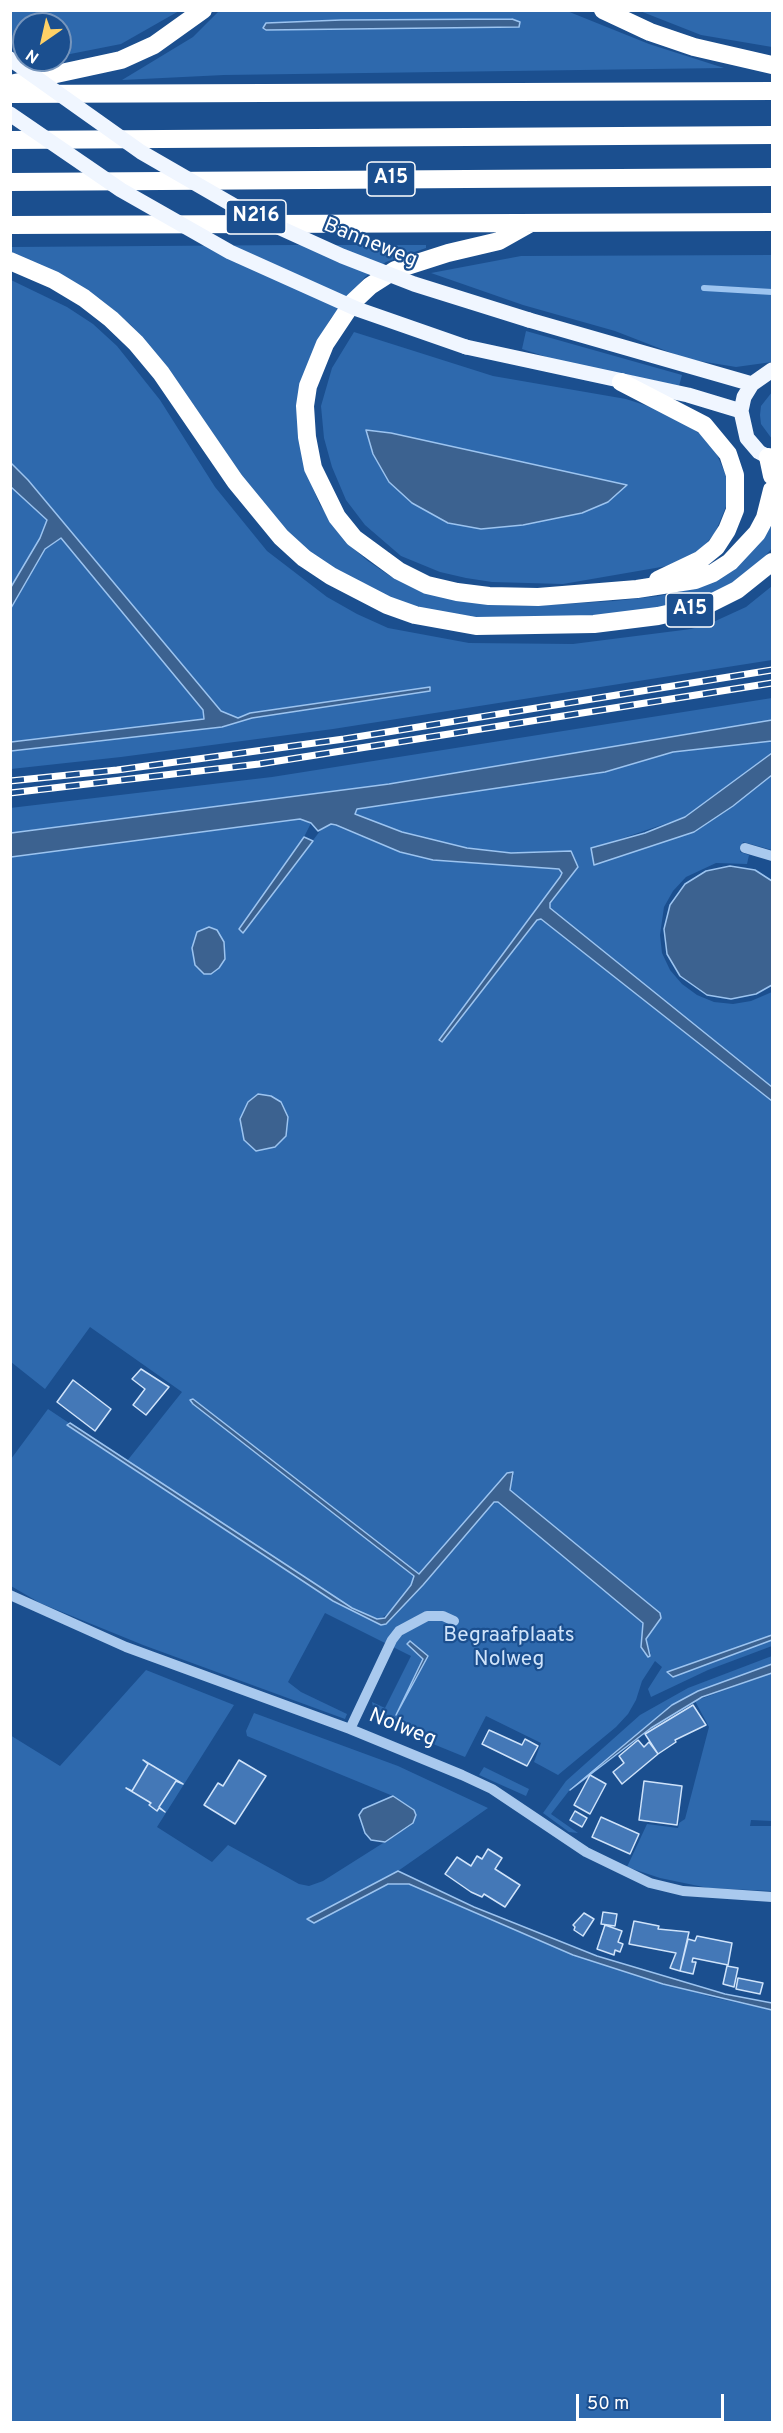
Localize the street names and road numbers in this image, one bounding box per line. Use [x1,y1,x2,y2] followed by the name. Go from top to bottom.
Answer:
[367,162,415,196] road number: A15
[226,200,286,234] road number: N216
[319,214,421,274] street label: Banneweg
[666,593,714,627] road number: A15
[365,1704,439,1754] street label: Nolweg

